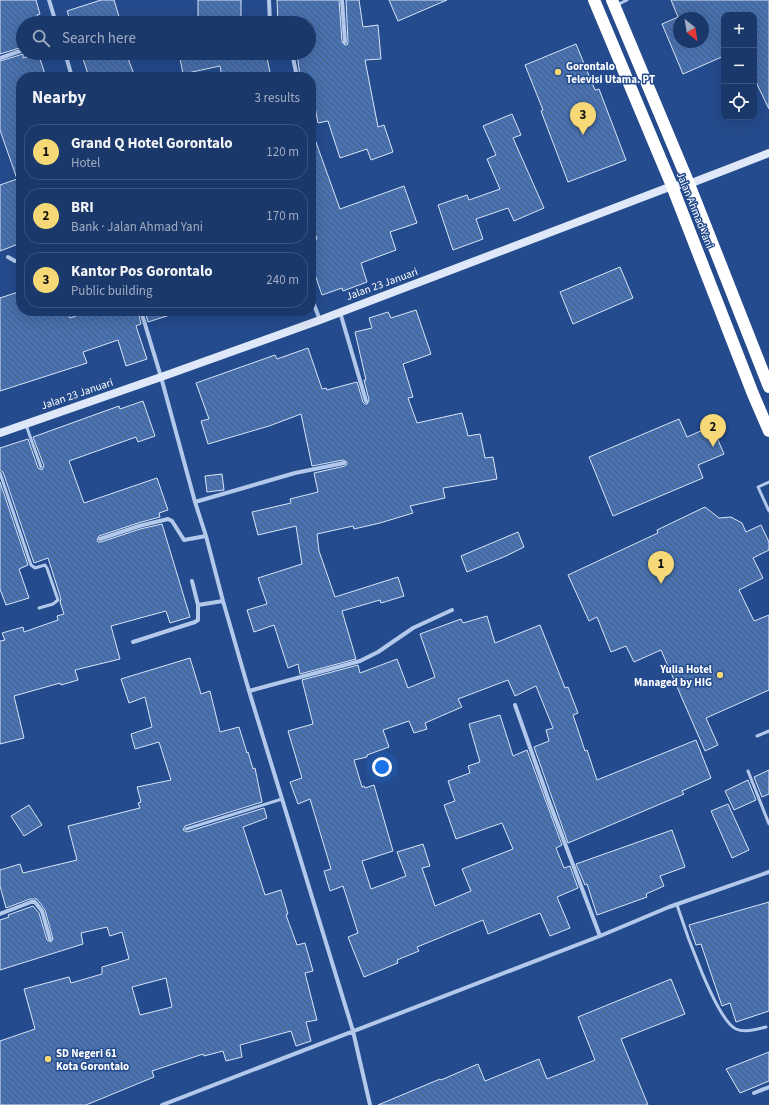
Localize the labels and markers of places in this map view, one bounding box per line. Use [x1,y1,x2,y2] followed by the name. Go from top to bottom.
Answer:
[566,59,655,87] place label: Gorontalo Televisi Utama. PT
[553,67,563,77] marker: Gorontalo Televisi Utama. PT
[570,102,596,135] pin: 3
[700,414,726,447] pin: 2
[648,551,674,584] pin: 1
[634,662,713,690] place label: Yulia Hotel Managed by HIG
[715,670,725,680] marker: Yulia Hotel Managed by HIG
[56,1046,129,1074] place label: SD Negeri 61 Kota Gorontalo
[43,1054,53,1064] marker: SD Negeri 61 Kota Gorontalo

